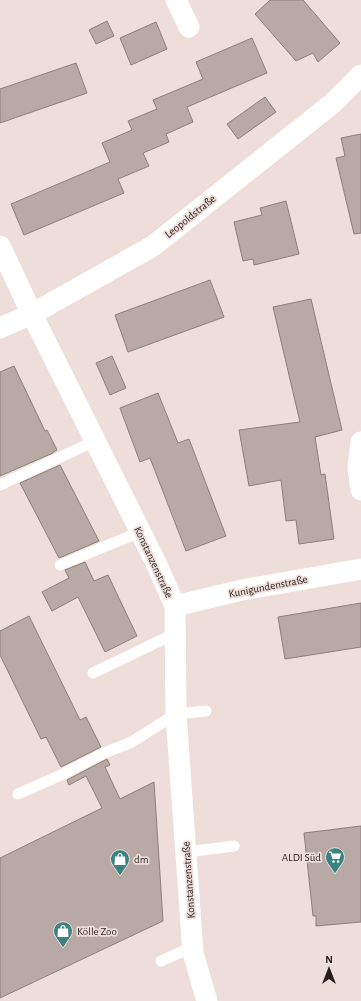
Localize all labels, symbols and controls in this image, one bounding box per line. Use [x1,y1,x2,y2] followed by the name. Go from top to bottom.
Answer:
[163,193,218,240] street label: Leopoldstraße
[132,525,175,600] street label: Konstanzenstraße
[228,573,308,600] street label: Kunigundenstraße
[180,841,197,919] street label: Konstanzenstraße
[324,846,346,874] supermarket icon: ALDI Süd
[109,848,131,876] shop icon: dm
[282,852,321,863] place label: ALDI Süd
[134,854,149,865] place label: dm
[52,920,74,948] shop icon: Kölle Zoo
[77,926,117,937] place label: Kölle Zoo
[309,949,349,989] north arrow
[325,954,333,965] text: N

